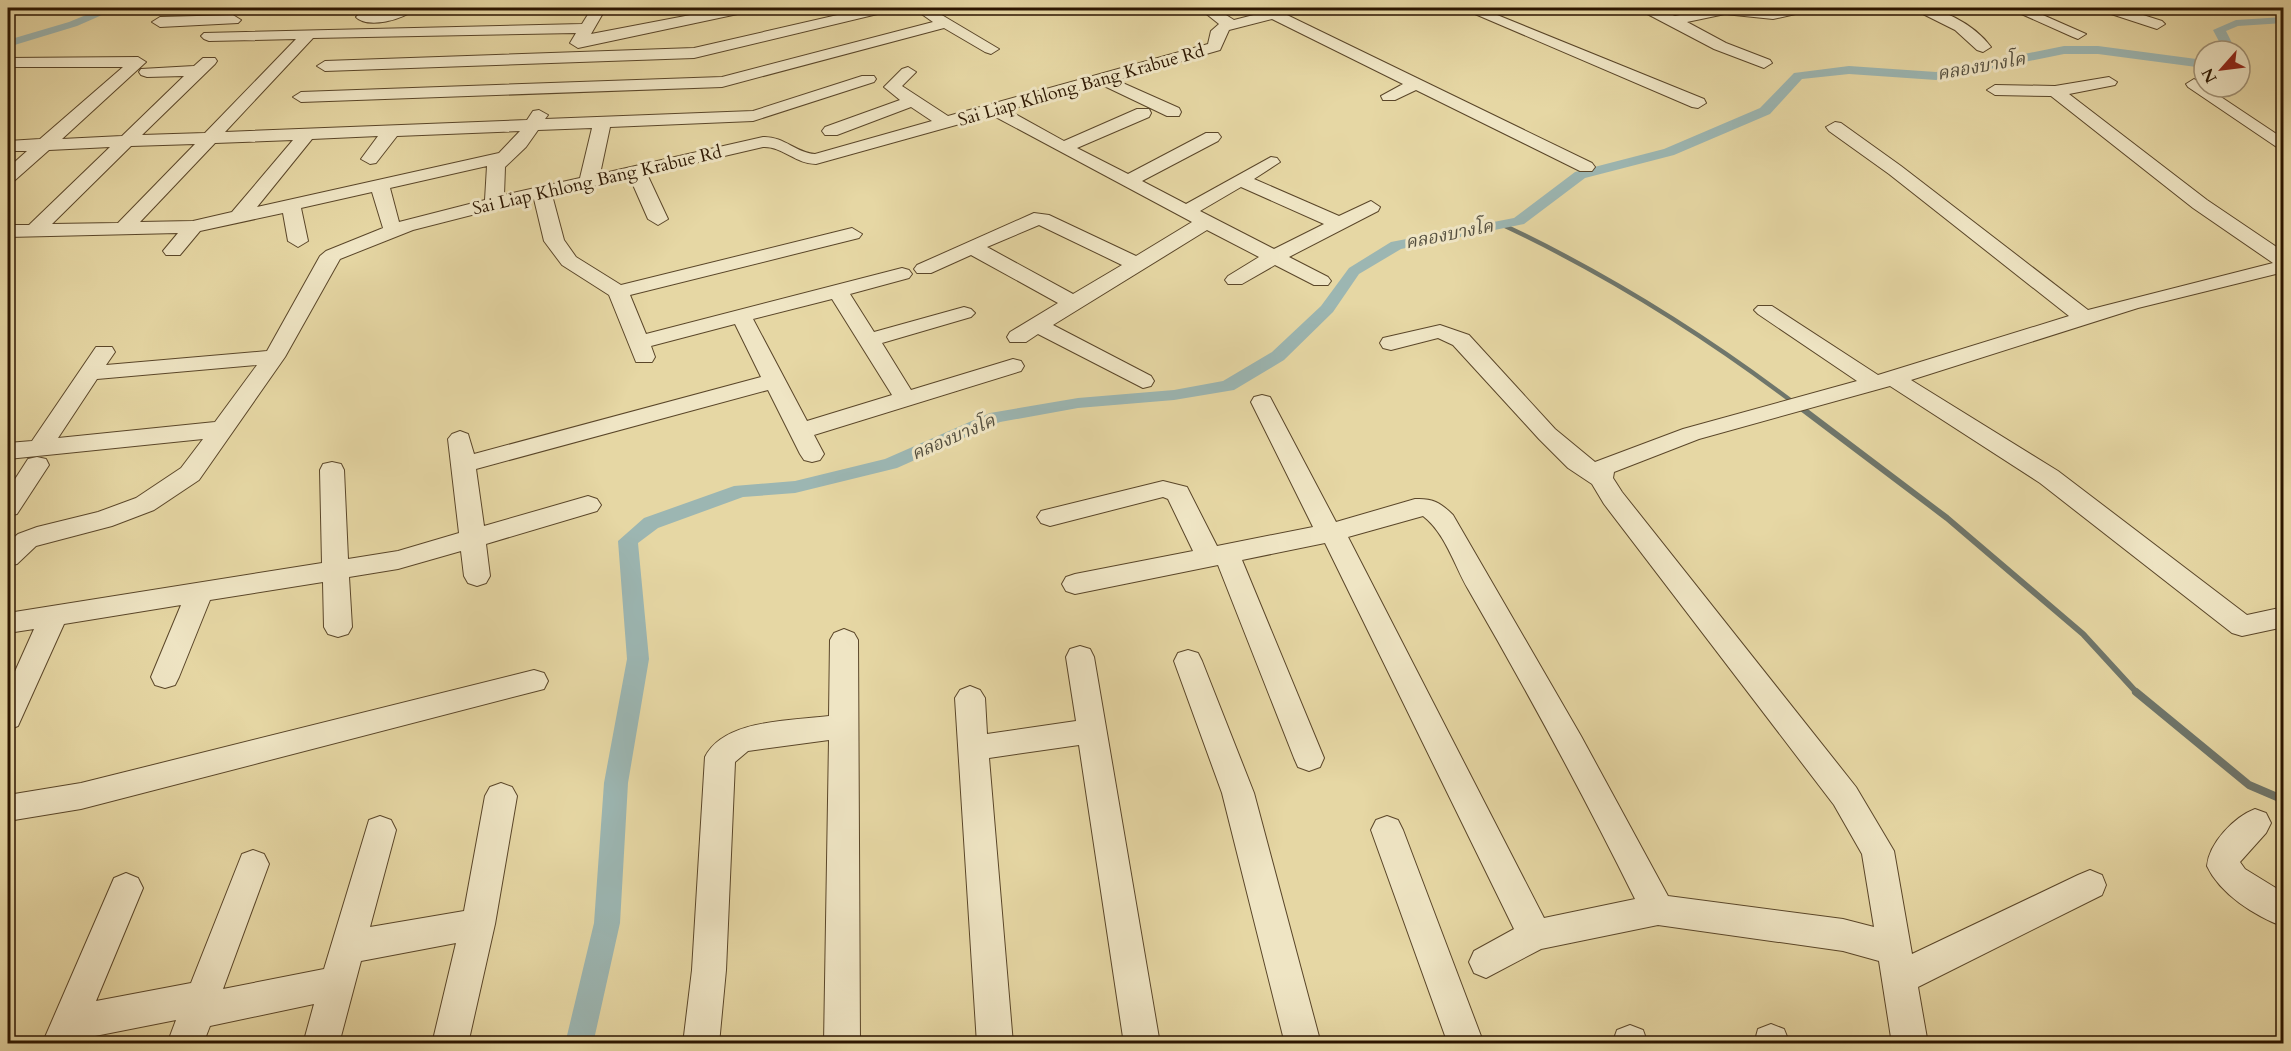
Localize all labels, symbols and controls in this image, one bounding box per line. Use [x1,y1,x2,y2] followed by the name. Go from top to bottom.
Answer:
[955,38,1208,133] street label: Sai Liap Khlong Bang Krabue Rd
[2192,39,2252,99] north arrow
[1935,45,2028,87] water label: คลองบางโค
[2197,64,2223,87] text: N
[470,140,725,221] street label: Sai Liap Khlong Bang Krabue Rd
[1403,213,1496,255] water label: คลองบางโค
[907,407,1000,466] water label: คลองบางโค

